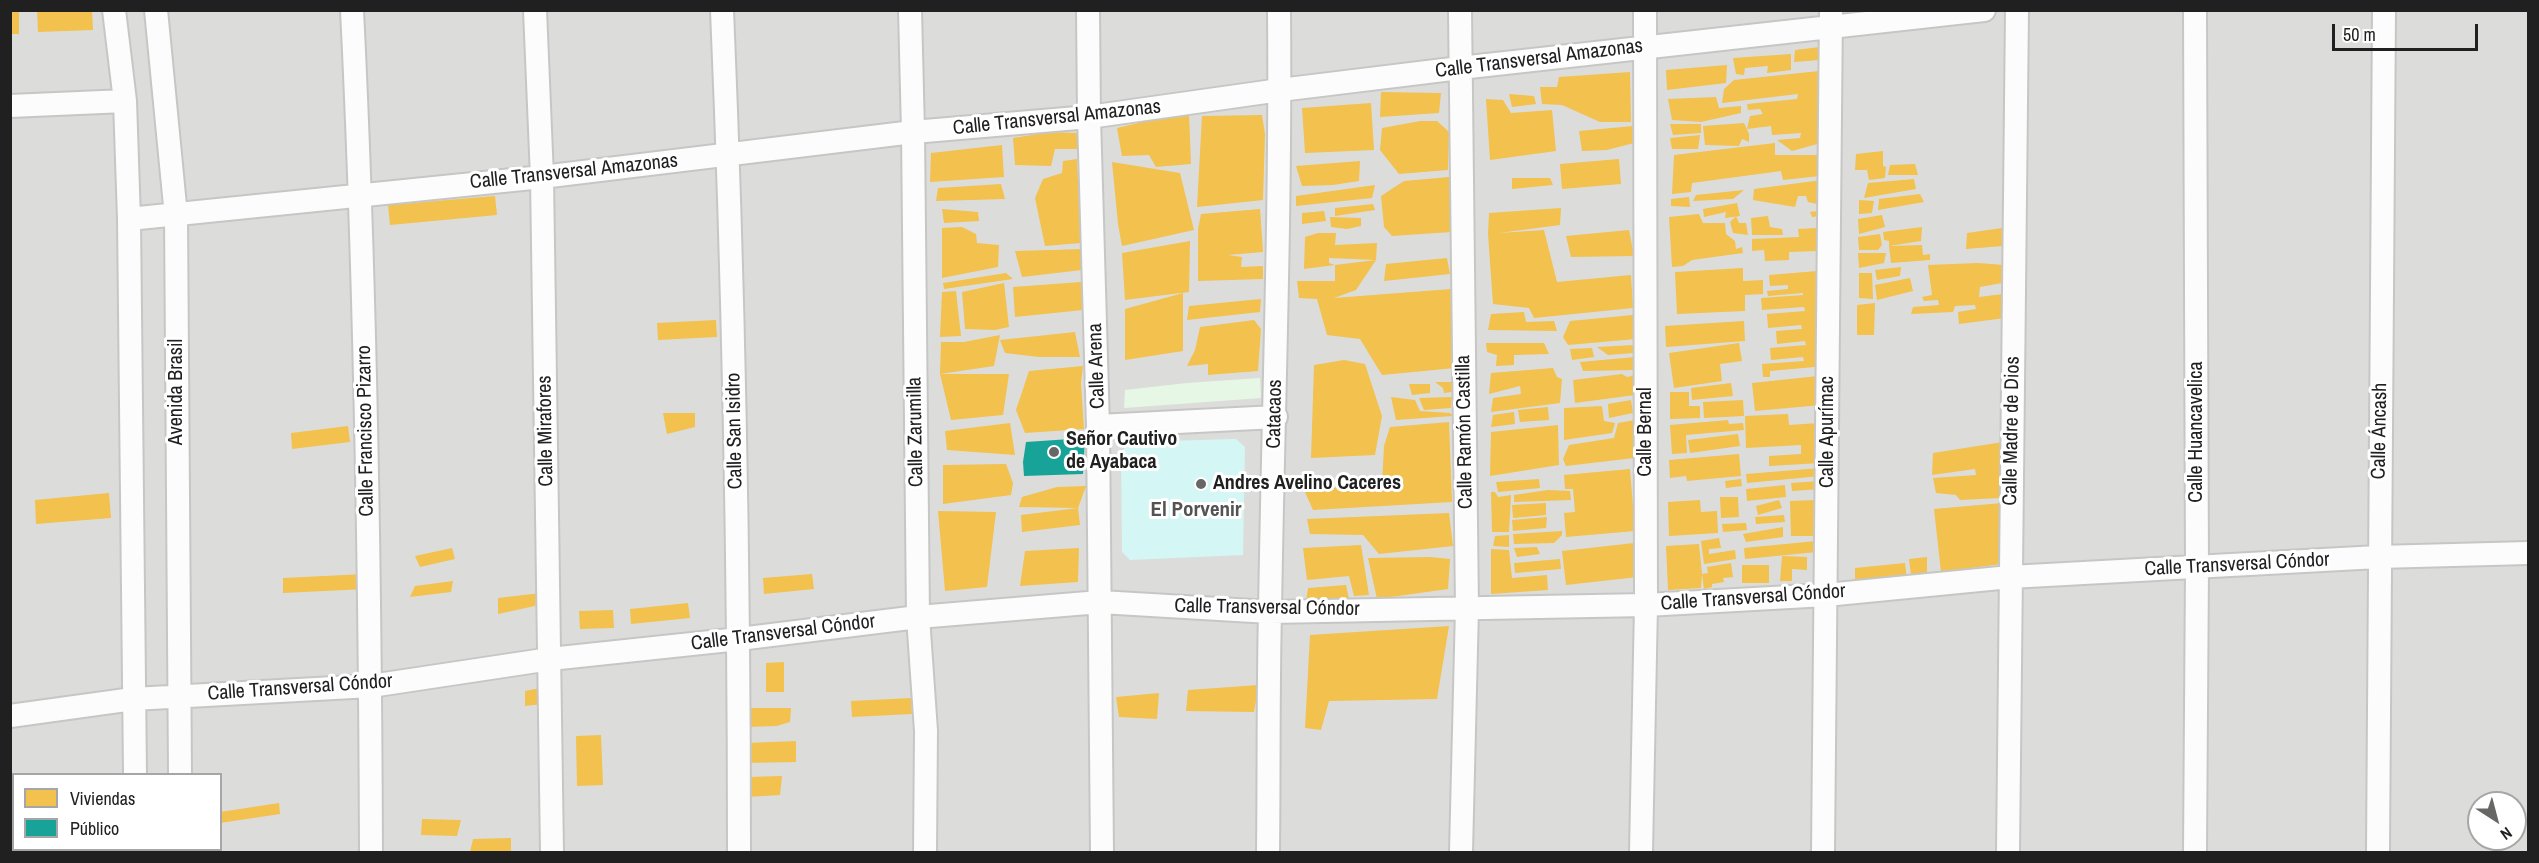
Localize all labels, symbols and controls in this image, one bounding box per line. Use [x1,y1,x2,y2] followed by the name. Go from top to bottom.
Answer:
[2335,12,2480,50] scale bar
[2343,22,2376,47] text: 50 m
[1434,34,1644,84] street label: Calle Transversal Amazonas
[952,95,1162,141] street label: Calle Transversal Amazonas
[469,149,679,195] street label: Calle Transversal Amazonas
[1084,323,1110,409] street label: Calle Arena
[165,339,189,445] street label: Avenida Brasil
[353,345,379,517] street label: Calle Francisco Pizarro
[1452,355,1478,509] street label: Calle Ramón Castilla
[1999,356,2025,506] street label: Calle Madre de Dios
[2185,361,2209,503] street label: Calle Huancavelica
[722,372,748,490] street label: Calle San Isidro
[533,375,559,487] street label: Calle Mirafores
[1816,376,1840,488] street label: Calle Apurímac
[903,377,929,487] street label: Calle Zarumilla
[1262,379,1288,449] street label: Catacaos
[2367,382,2393,480] street label: Calle Áncash
[1634,387,1658,477] street label: Calle Bernal
[1066,428,1177,475] place label: Señor Cautivo de Ayabaca
[1047,445,1061,459] marker: Señor Cautivo de Ayabaca
[1213,472,1401,496] place label: Andres Avelino Caceres
[1194,477,1208,491] marker: Andres Avelino Caceres
[1151,497,1241,523] district label: El Porvenir
[2144,548,2330,582] street label: Calle Transversal Cóndor
[1660,580,1846,616] street label: Calle Transversal Cóndor
[1174,594,1360,622] street label: Calle Transversal Cóndor
[690,610,876,656] street label: Calle Transversal Cóndor
[207,670,393,706] street label: Calle Transversal Cóndor
[12,773,222,851] legend
[70,786,135,811] text: Viviendas
[2467,791,2527,851] north arrow
[70,816,119,841] text: Público
[2496,822,2517,846] text: N

